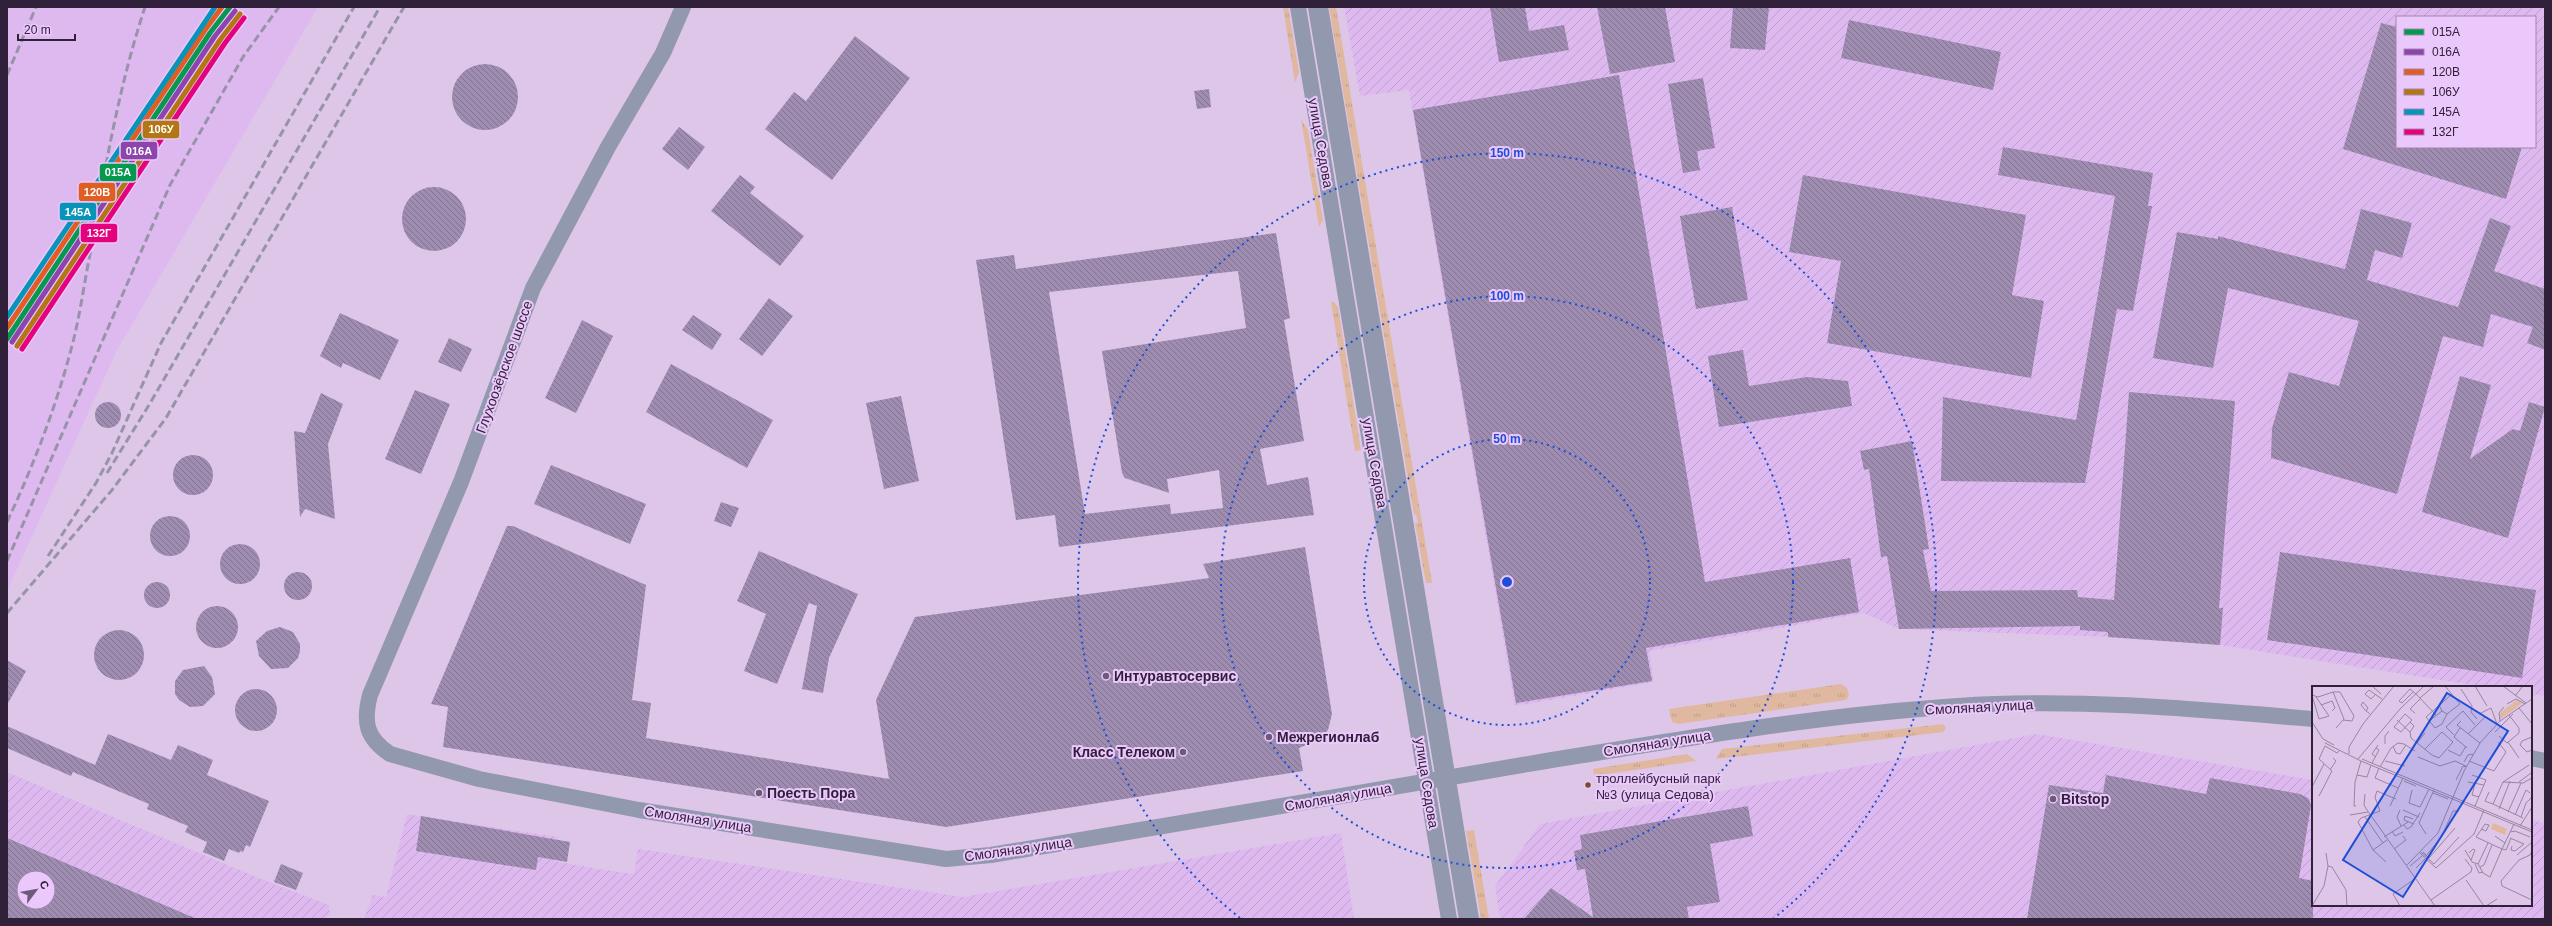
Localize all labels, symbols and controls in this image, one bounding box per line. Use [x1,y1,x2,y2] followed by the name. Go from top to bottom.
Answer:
[18,16,75,42] scale bar
[2396,16,2536,148] legend
[24,23,51,37] text: 20 m
[2432,25,2460,39] text: 015А
[2432,45,2460,59] text: 016А
[2432,65,2460,79] text: 120В
[2432,85,2460,99] text: 106У
[1305,97,1337,189] street label: улица Седова
[2432,105,2460,119] text: 145А
[142,120,180,139] line badge: 106У
[148,123,174,135] text: 106У
[2432,125,2459,139] text: 132Г
[120,141,158,160] line badge: 016А
[126,145,152,157] text: 016А
[1490,146,1524,160] text: 150 m
[99,163,137,182] line badge: 015А
[105,166,131,178] text: 015А
[78,182,116,202] line badge: 120В
[84,186,110,198] text: 120В
[59,202,97,221] line badge: 145А
[65,206,91,218] text: 145А
[80,223,118,243] line badge: 132Г
[87,227,112,239] text: 132Г
[1490,289,1524,303] text: 100 m
[473,298,535,435] street label: Глухоозёрское шоссе
[1359,417,1391,509] street label: улица Седова
[1493,432,1521,446] text: 50 m
[1500,575,1514,589] centre of rings
[1114,668,1236,684] place label: Интуравтосервис
[1101,671,1111,681] marker: Интуравтосервис
[2312,686,2532,906] inset map
[1924,696,2034,718] street label: Смоляная улица
[1602,727,1712,759] street label: Смоляная улица
[1277,729,1380,745] place label: Межрегионлаб
[1264,732,1274,742] marker: Межрегионлаб
[1412,737,1442,829] street label: улица Седова
[1073,744,1175,760] place label: Класс Телеком
[1178,747,1188,757] marker: Класс Телеком
[1596,771,1721,802] place label: троллейбусный парк №3 (улица Седова)
[1283,780,1393,814] street label: Смоляная улица
[1583,780,1593,790] marker: троллейбусный парк №3 (улица Седова)
[767,785,856,801] place label: Поесть Пора
[754,788,764,798] marker: Поесть Пора
[2061,791,2109,807] place label: Bitstop
[2048,794,2058,804] marker: Bitstop
[643,803,753,835] street label: Смоляная улица
[963,834,1073,864] street label: Смоляная улица
[16,870,56,910] north arrow
[37,878,52,891] text: С

